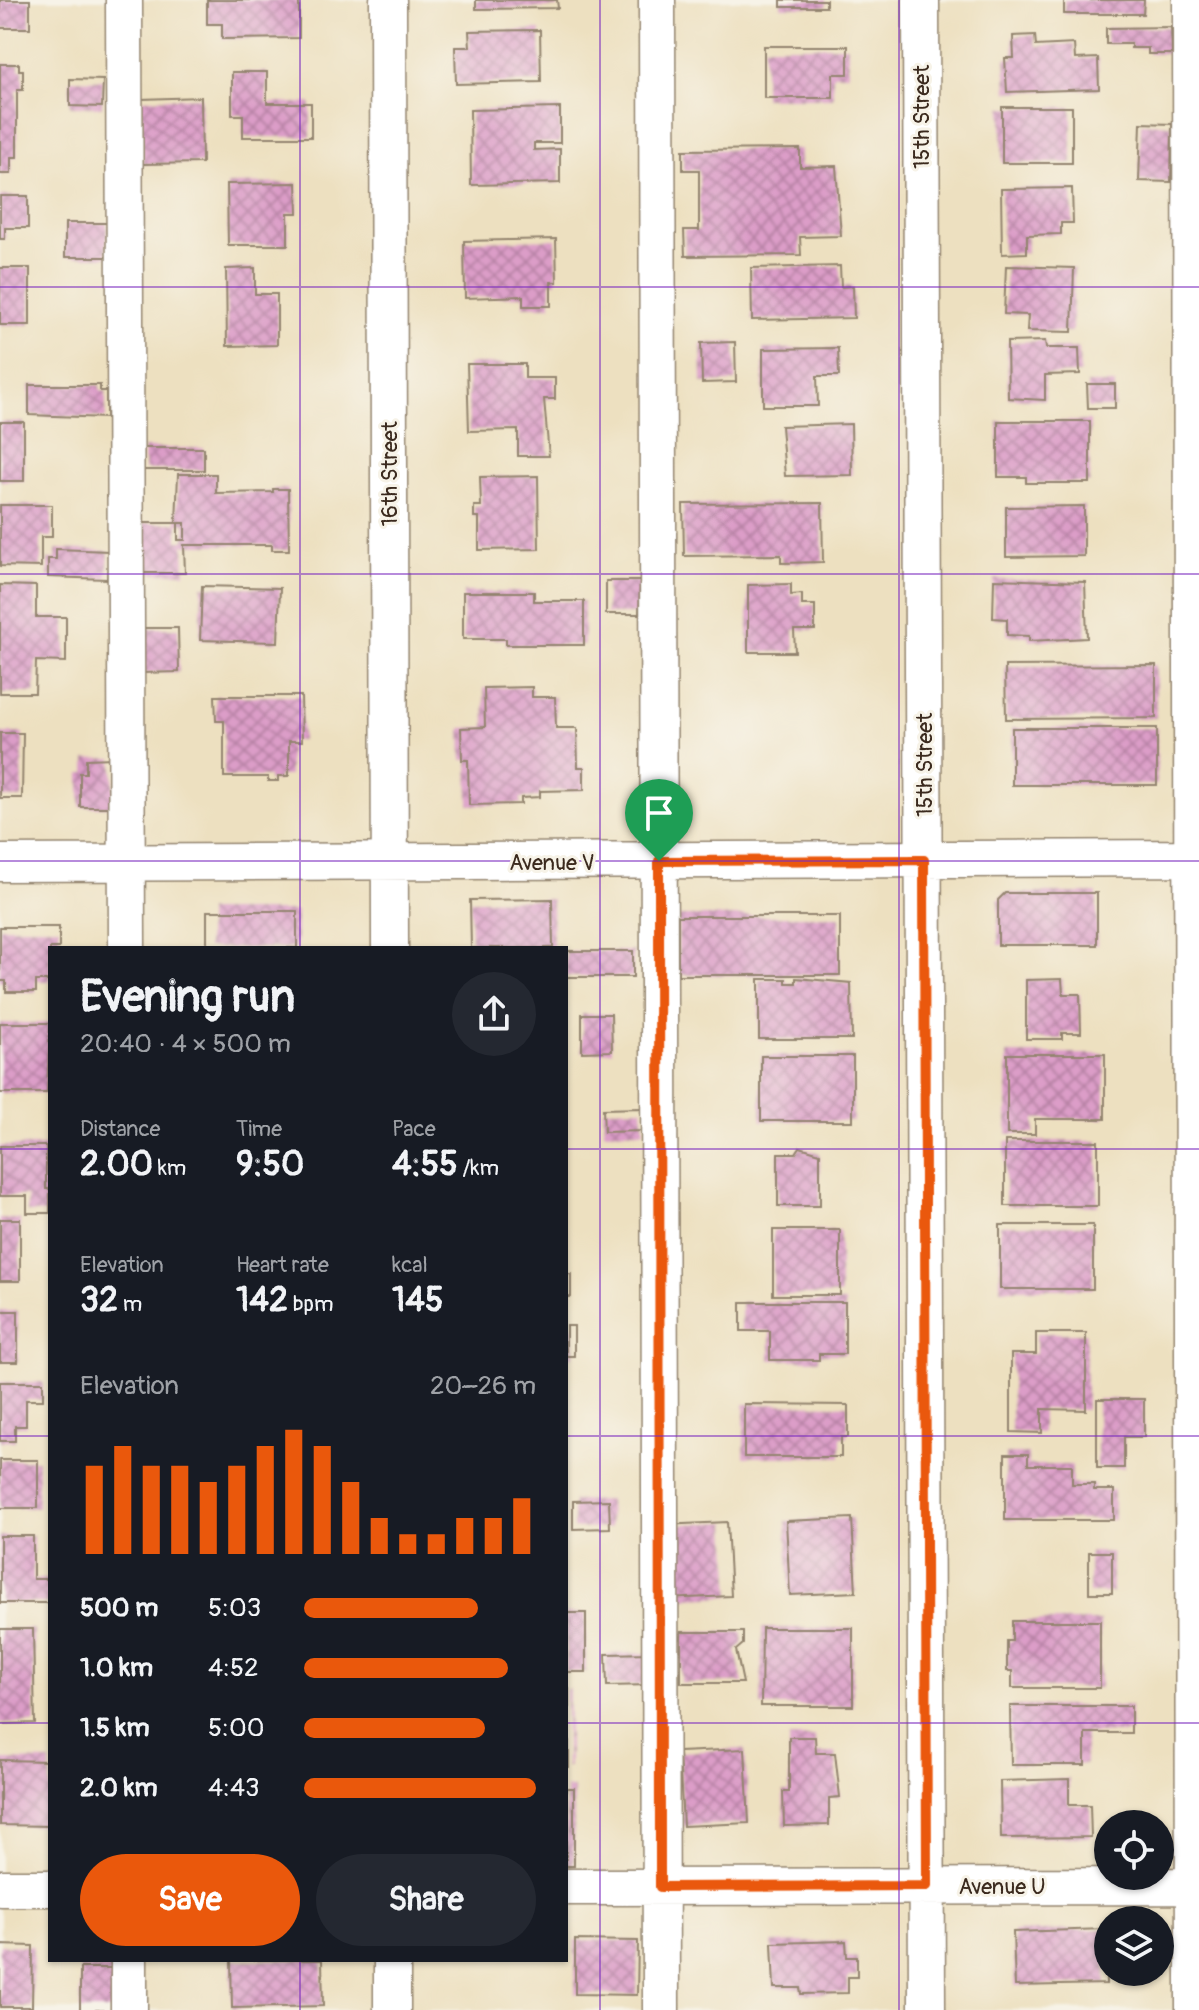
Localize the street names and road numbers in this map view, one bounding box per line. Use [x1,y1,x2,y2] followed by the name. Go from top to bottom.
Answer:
[908,65,936,169] street label: 15th Street
[376,421,404,527] street label: 16th Street
[911,713,939,817] street label: 15th Street
[509,849,595,877] street label: Avenue V
[959,1873,1045,1901] street label: Avenue U

